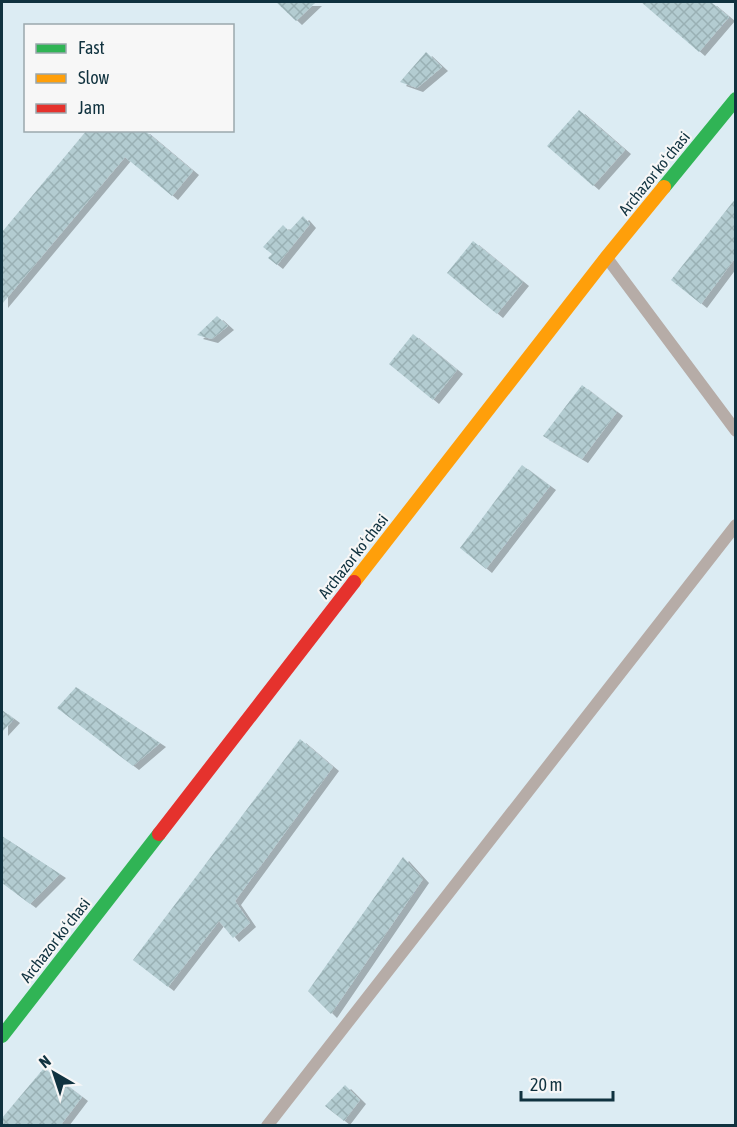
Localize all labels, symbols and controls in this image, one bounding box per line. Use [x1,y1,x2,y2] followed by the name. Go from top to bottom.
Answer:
[24,24,234,132] legend
[78,37,105,58] text: Fast
[78,67,109,88] text: Slow
[78,97,105,118] text: Jam
[615,128,693,218] street label: Archazor koʻchasi
[315,510,391,602] street label: Archazor koʻchasi
[17,894,93,986] street label: Archazor koʻchasi
[24,1043,84,1103] north arrow
[35,1051,54,1071] text: N
[521,1064,612,1102] scale bar
[530,1074,562,1095] text: 20 m

